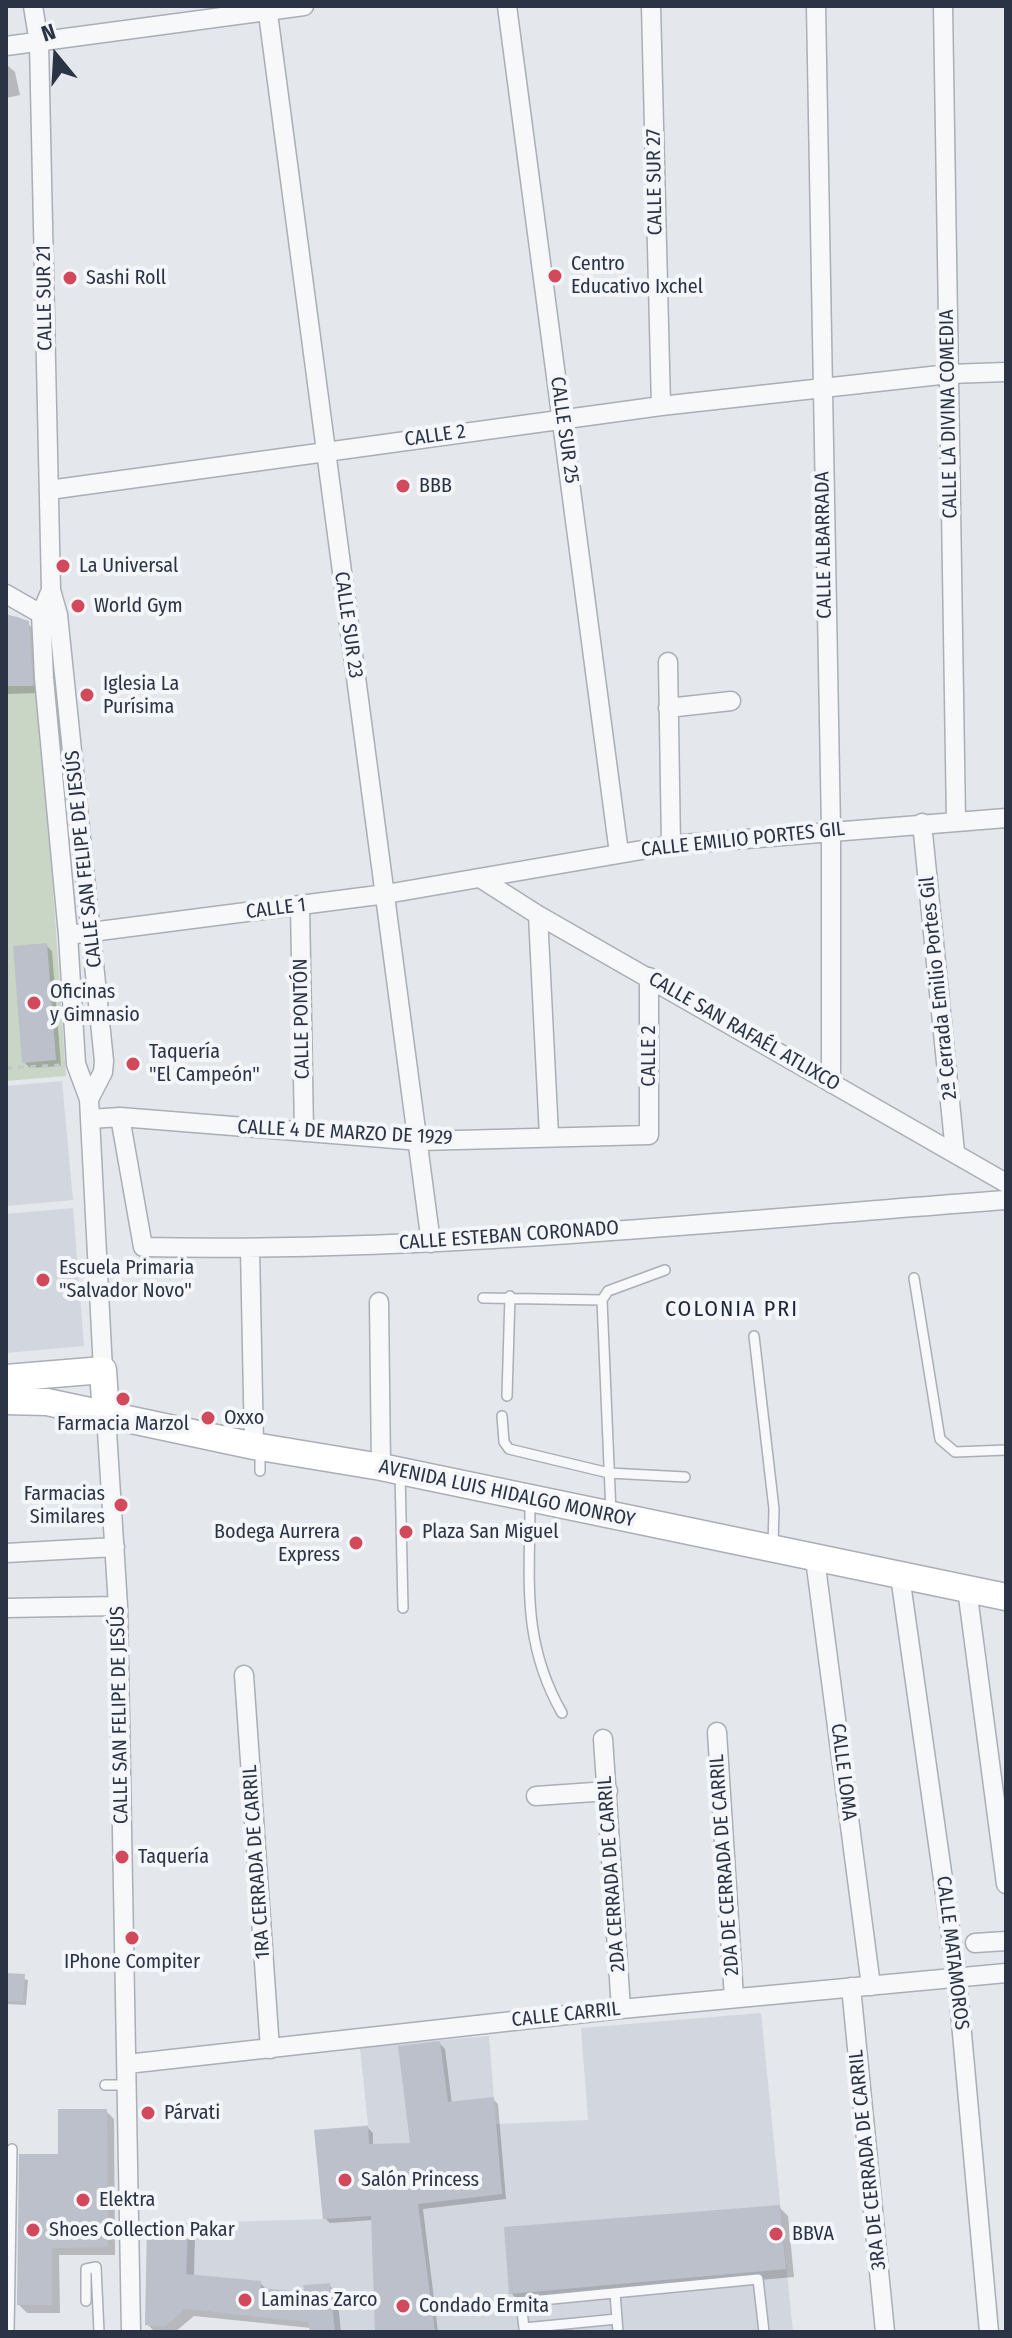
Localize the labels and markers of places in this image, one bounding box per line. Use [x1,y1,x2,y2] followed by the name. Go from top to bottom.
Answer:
[571,252,703,299] place label: Centro Educativo Ixchel
[86,266,166,290] place label: Sashi Roll
[546,267,564,285] marker: Centro Educativo Ixchel
[61,269,79,287] marker: Sashi Roll
[419,474,452,498] place label: BBB
[394,477,412,495] marker: BBB
[79,554,178,578] place label: La Universal
[54,557,72,575] marker: La Universal
[94,594,183,618] place label: World Gym
[69,597,87,615] marker: World Gym
[103,672,179,719] place label: Iglesia La Purísima
[78,686,96,704] marker: Iglesia La Purísima
[50,980,140,1027] place label: Oficinas y Gimnasio
[25,994,43,1012] marker: Oficinas y Gimnasio
[149,1040,260,1087] place label: Taquería "El Campeón"
[124,1055,142,1073] marker: Taquería "El Campeón"
[59,1256,194,1303] place label: Escuela Primaria "Salvador Novo"
[34,1271,52,1289] marker: Escuela Primaria "Salvador Novo"
[114,1390,132,1408] marker: Farmacia Marzol
[224,1406,264,1430] place label: Oxxo
[199,1409,217,1427] marker: Oxxo
[57,1412,189,1436] place label: Farmacia Marzol
[24,1482,105,1529] place label: Farmacias Similares
[112,1496,130,1514] marker: Farmacias Similares
[214,1520,340,1567] place label: Bodega Aurrera Express
[422,1520,558,1544] place label: Plaza San Miguel
[397,1523,415,1541] marker: Plaza San Miguel
[347,1534,365,1552] marker: Bodega Aurrera Express
[138,1845,209,1869] place label: Taquería
[113,1848,131,1866] marker: Taquería
[123,1929,141,1947] marker: IPhone Compiter
[64,1950,200,1974] place label: IPhone Compiter
[164,2101,220,2125] place label: Párvati
[139,2104,157,2122] marker: Párvati
[361,2168,479,2192] place label: Salón Princess
[336,2171,354,2189] marker: Salón Princess
[99,2188,155,2212] place label: Elektra
[74,2191,92,2209] marker: Elektra
[49,2218,235,2242] place label: Shoes Collection Pakar
[24,2221,42,2239] marker: Shoes Collection Pakar
[792,2222,834,2246] place label: BBVA
[767,2225,785,2243] marker: BBVA
[261,2288,377,2312] place label: Laminas Zarco
[236,2291,254,2309] marker: Laminas Zarco
[419,2294,549,2318] place label: Condado Ermita
[394,2297,412,2315] marker: Condado Ermita

